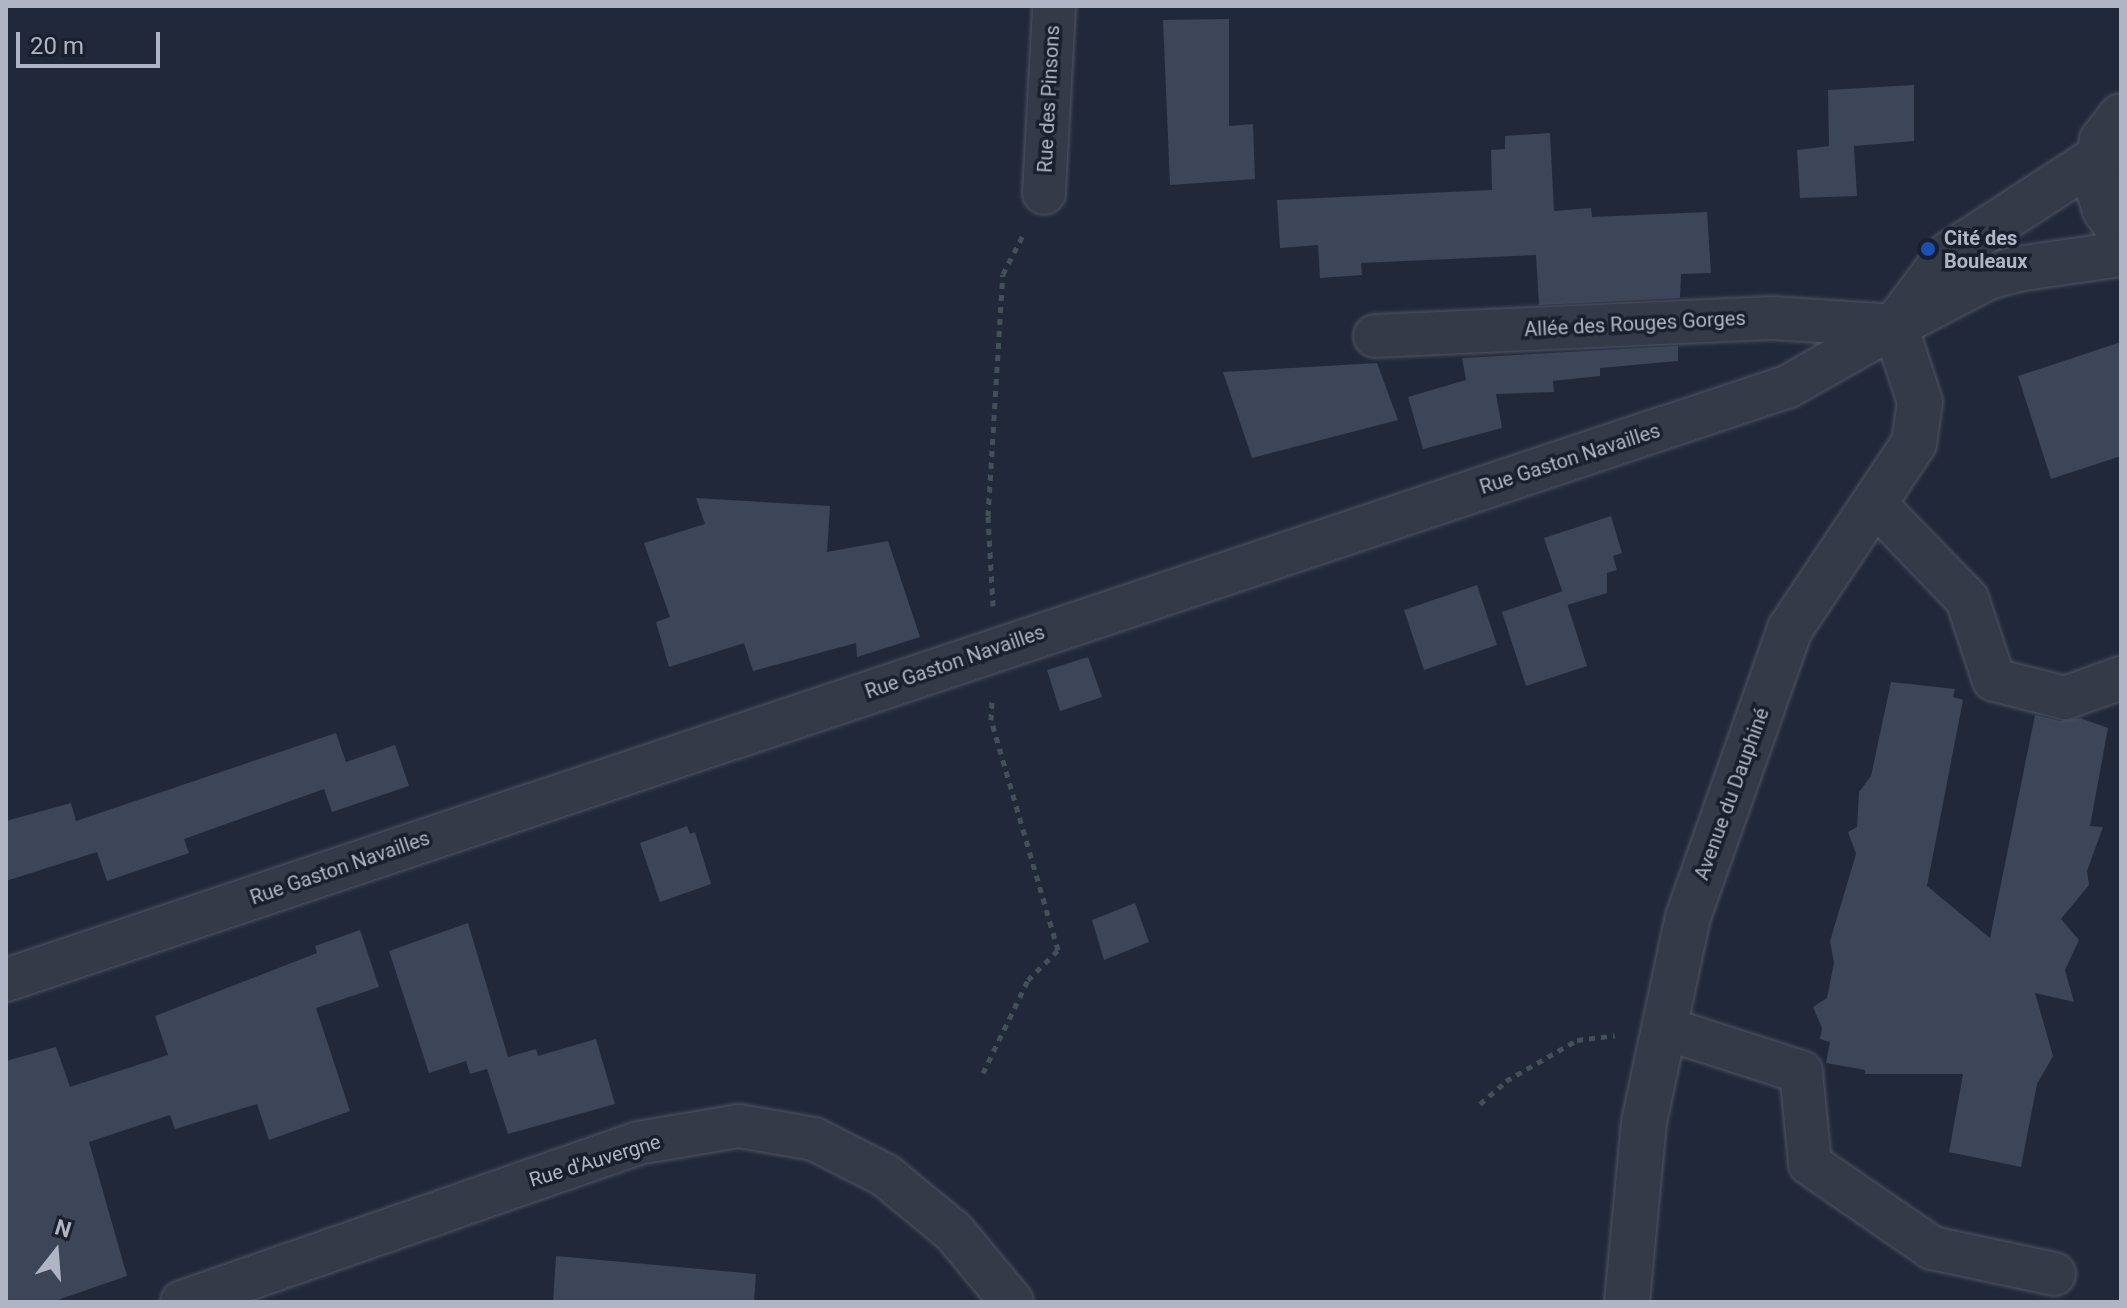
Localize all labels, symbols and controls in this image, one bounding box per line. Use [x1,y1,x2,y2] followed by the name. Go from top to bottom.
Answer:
[20,16,164,66] scale bar
[1033,25,1065,173] street label: Rue des Pinsons
[30,32,84,60] text: 20 m
[1944,226,2027,273] place label: Cité des Bouleaux
[1919,240,1937,258] marker: Cité des Bouleaux
[1524,306,1746,342] street label: Allée des Rouges Gorges
[1477,418,1663,500] street label: Rue Gaston Navailles
[862,620,1048,704] street label: Rue Gaston Navailles
[1690,705,1774,883] street label: Avenue du Dauphiné
[247,826,433,910] street label: Rue Gaston Navailles
[526,1130,664,1192] street label: Rue d'Auvergne
[16,1212,96,1292] north arrow
[52,1214,74,1243] text: N

